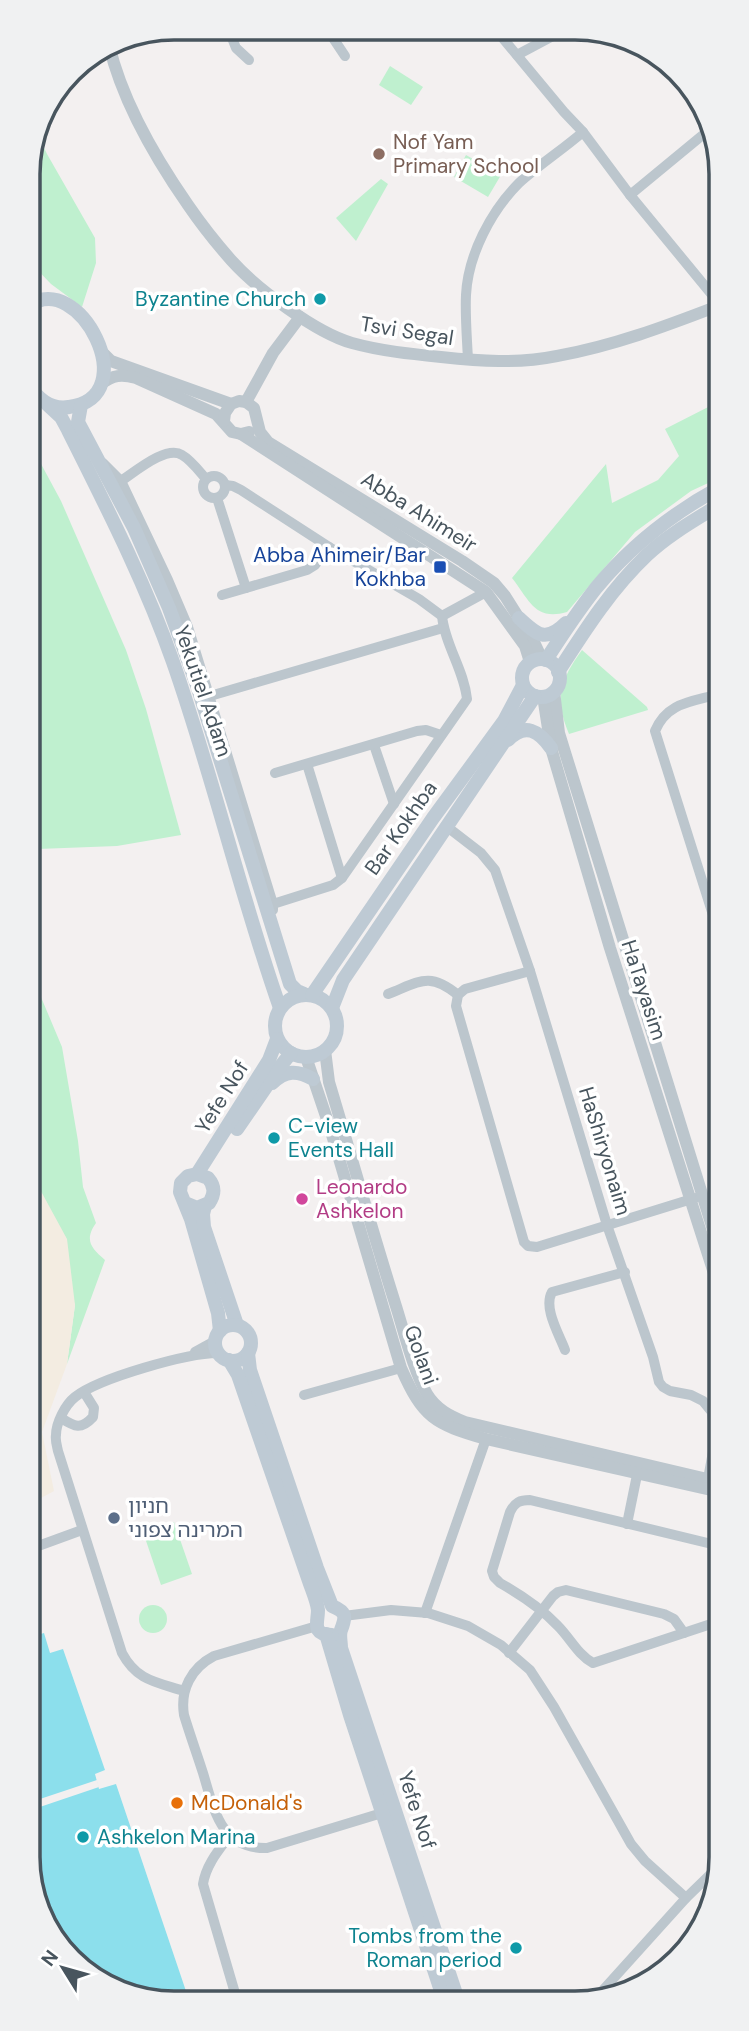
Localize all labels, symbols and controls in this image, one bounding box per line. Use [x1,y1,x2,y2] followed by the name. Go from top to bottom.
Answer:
[393,128,539,180] place label: Nof Yam Primary School
[371,146,387,162] marker: Nof Yam Primary School
[135,285,306,313] place label: Byzantine Church
[312,291,328,307] marker: Byzantine Church
[358,310,456,352] street label: Tsvi Segal
[356,465,482,559] street label: Abba Ahimeir
[253,541,426,593] place label: Abba Ahimeir/Bar Kokhba
[432,559,448,575] marker: Abba Ahimeir/Bar Kokhba
[167,622,239,760] street label: Yekutiel Adam
[358,775,444,881] street label: Bar Kokhba
[615,936,673,1044] street label: HaTayasim
[189,1055,255,1139] street label: Yefe Nof
[572,1083,638,1219] street label: HaShiryonaim
[288,1112,394,1164] place label: C-view Events Hall
[266,1130,282,1146] marker: C-view Events Hall
[316,1173,407,1225] place label: Leonardo Ashkelon
[294,1191,310,1207] marker: Leonardo Ashkelon
[397,1321,445,1389] street label: Golani
[128,1492,243,1544] place label: חניון המרינה צפוני
[106,1510,122,1526] marker: חניון המרינה צפוני
[391,1767,443,1853] street label: Yefe Nof
[191,1789,303,1817] place label: McDonald's
[169,1795,185,1811] marker: McDonald's
[97,1823,255,1851] place label: Ashkelon Marina
[75,1829,91,1845] marker: Ashkelon Marina
[348,1922,502,1974] place label: Tombs from the Roman period
[28,1933,98,2003] north arrow
[508,1940,524,1956] marker: Tombs from the Roman period
[36,1945,64,1971] text: N

